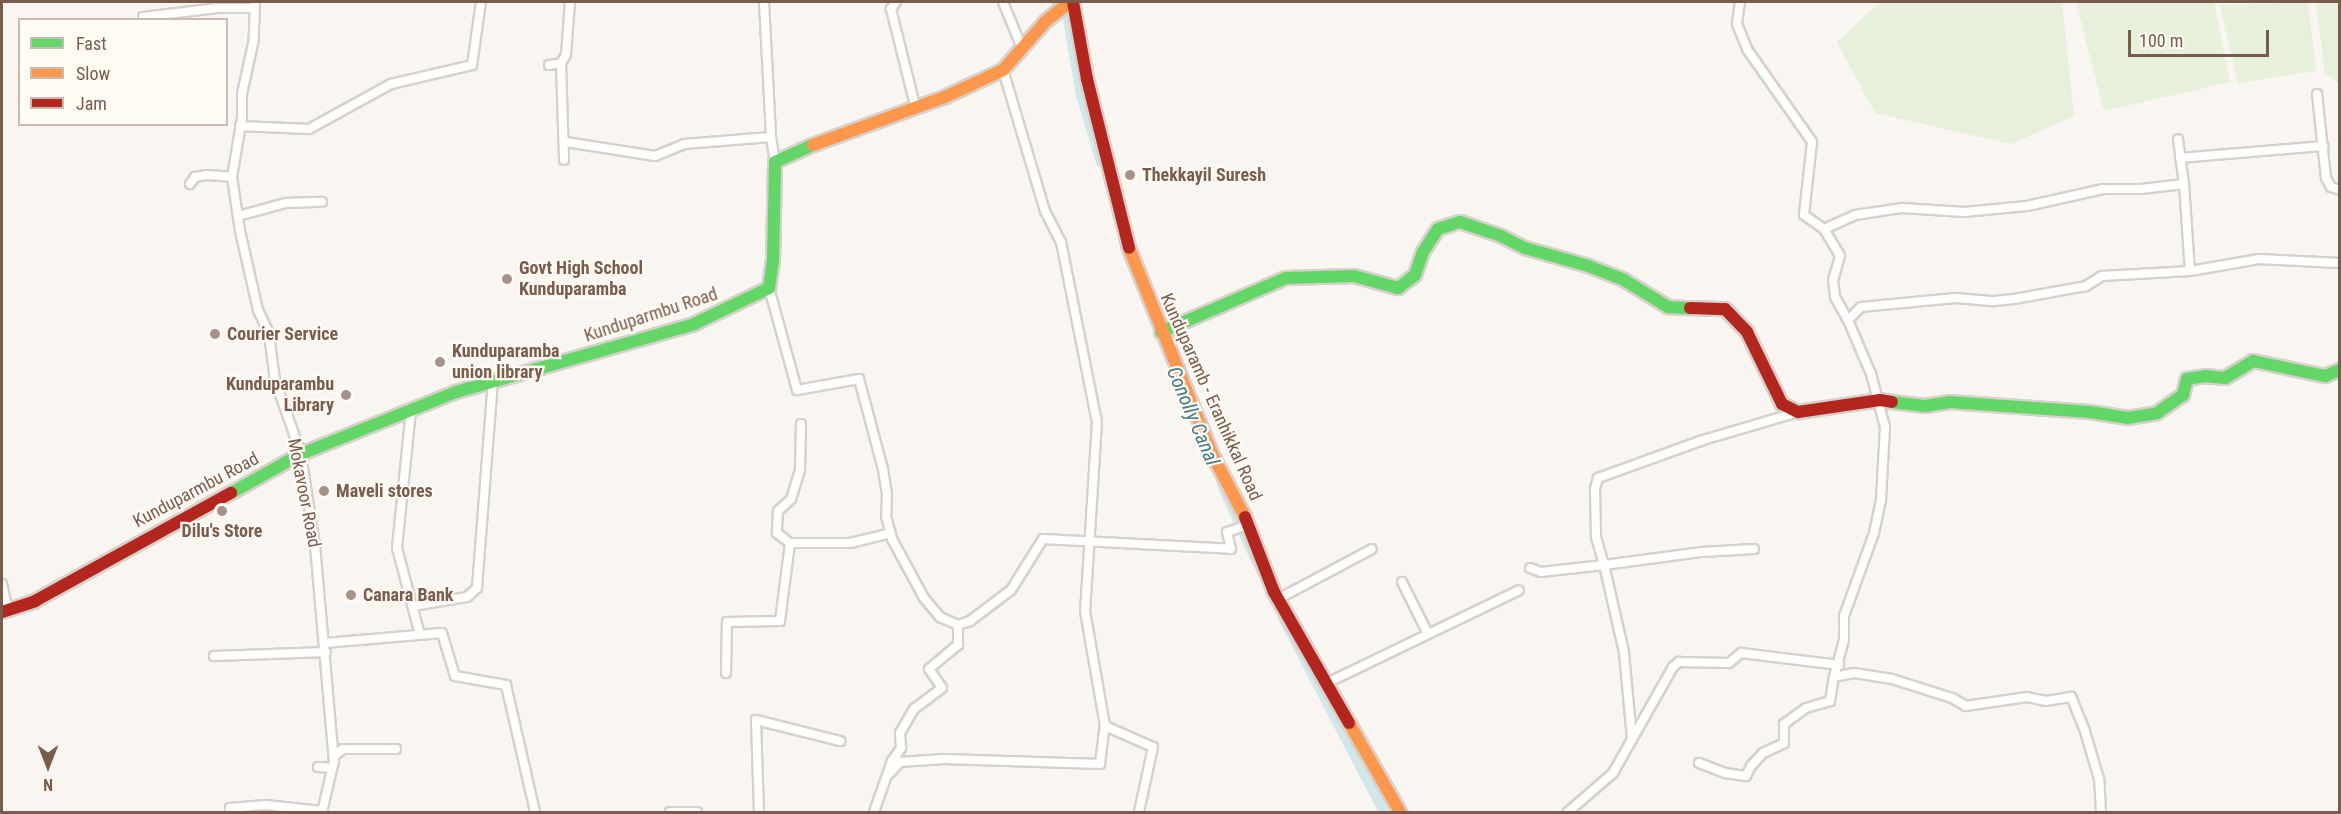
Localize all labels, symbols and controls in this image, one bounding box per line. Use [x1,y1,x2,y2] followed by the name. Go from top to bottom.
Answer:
[18,18,228,126] legend
[2131,18,2272,56] scale bar
[2139,30,2183,51] text: 100 m
[76,33,107,54] text: Fast
[76,63,110,84] text: Slow
[76,93,107,114] text: Jam
[1142,164,1266,186] place label: Thekkayil Suresh
[1123,168,1137,182] marker: Thekkayil Suresh
[519,258,643,300] place label: Govt High School Kunduparamba
[500,272,514,286] marker: Govt High School Kunduparamba
[582,283,720,347] street label: Kunduparmbu Road
[1155,290,1267,504] street label: Kunduparamb - Eranhikkal Road
[227,323,338,345] place label: Courier Service
[208,327,222,341] marker: Courier Service
[452,341,560,384] place label: Kunduparamba union library
[433,355,447,369] marker: Kunduparamba union library
[1161,363,1225,469] water label: Conolly Canal
[226,374,334,416] place label: Kunduparambu Library
[339,388,353,402] marker: Kunduparambu Library
[283,437,325,549] street label: Mokavoor Road
[130,448,262,532] street label: Kunduparmbu Road
[336,480,433,502] place label: Maveli stores
[317,484,331,498] marker: Maveli stores
[215,504,229,518] marker: Dilu's Store
[182,520,262,542] place label: Dilu's Store
[363,584,453,606] place label: Canara Bank
[344,588,358,602] marker: Canara Bank
[18,736,78,796] north arrow
[43,775,53,794] text: N

